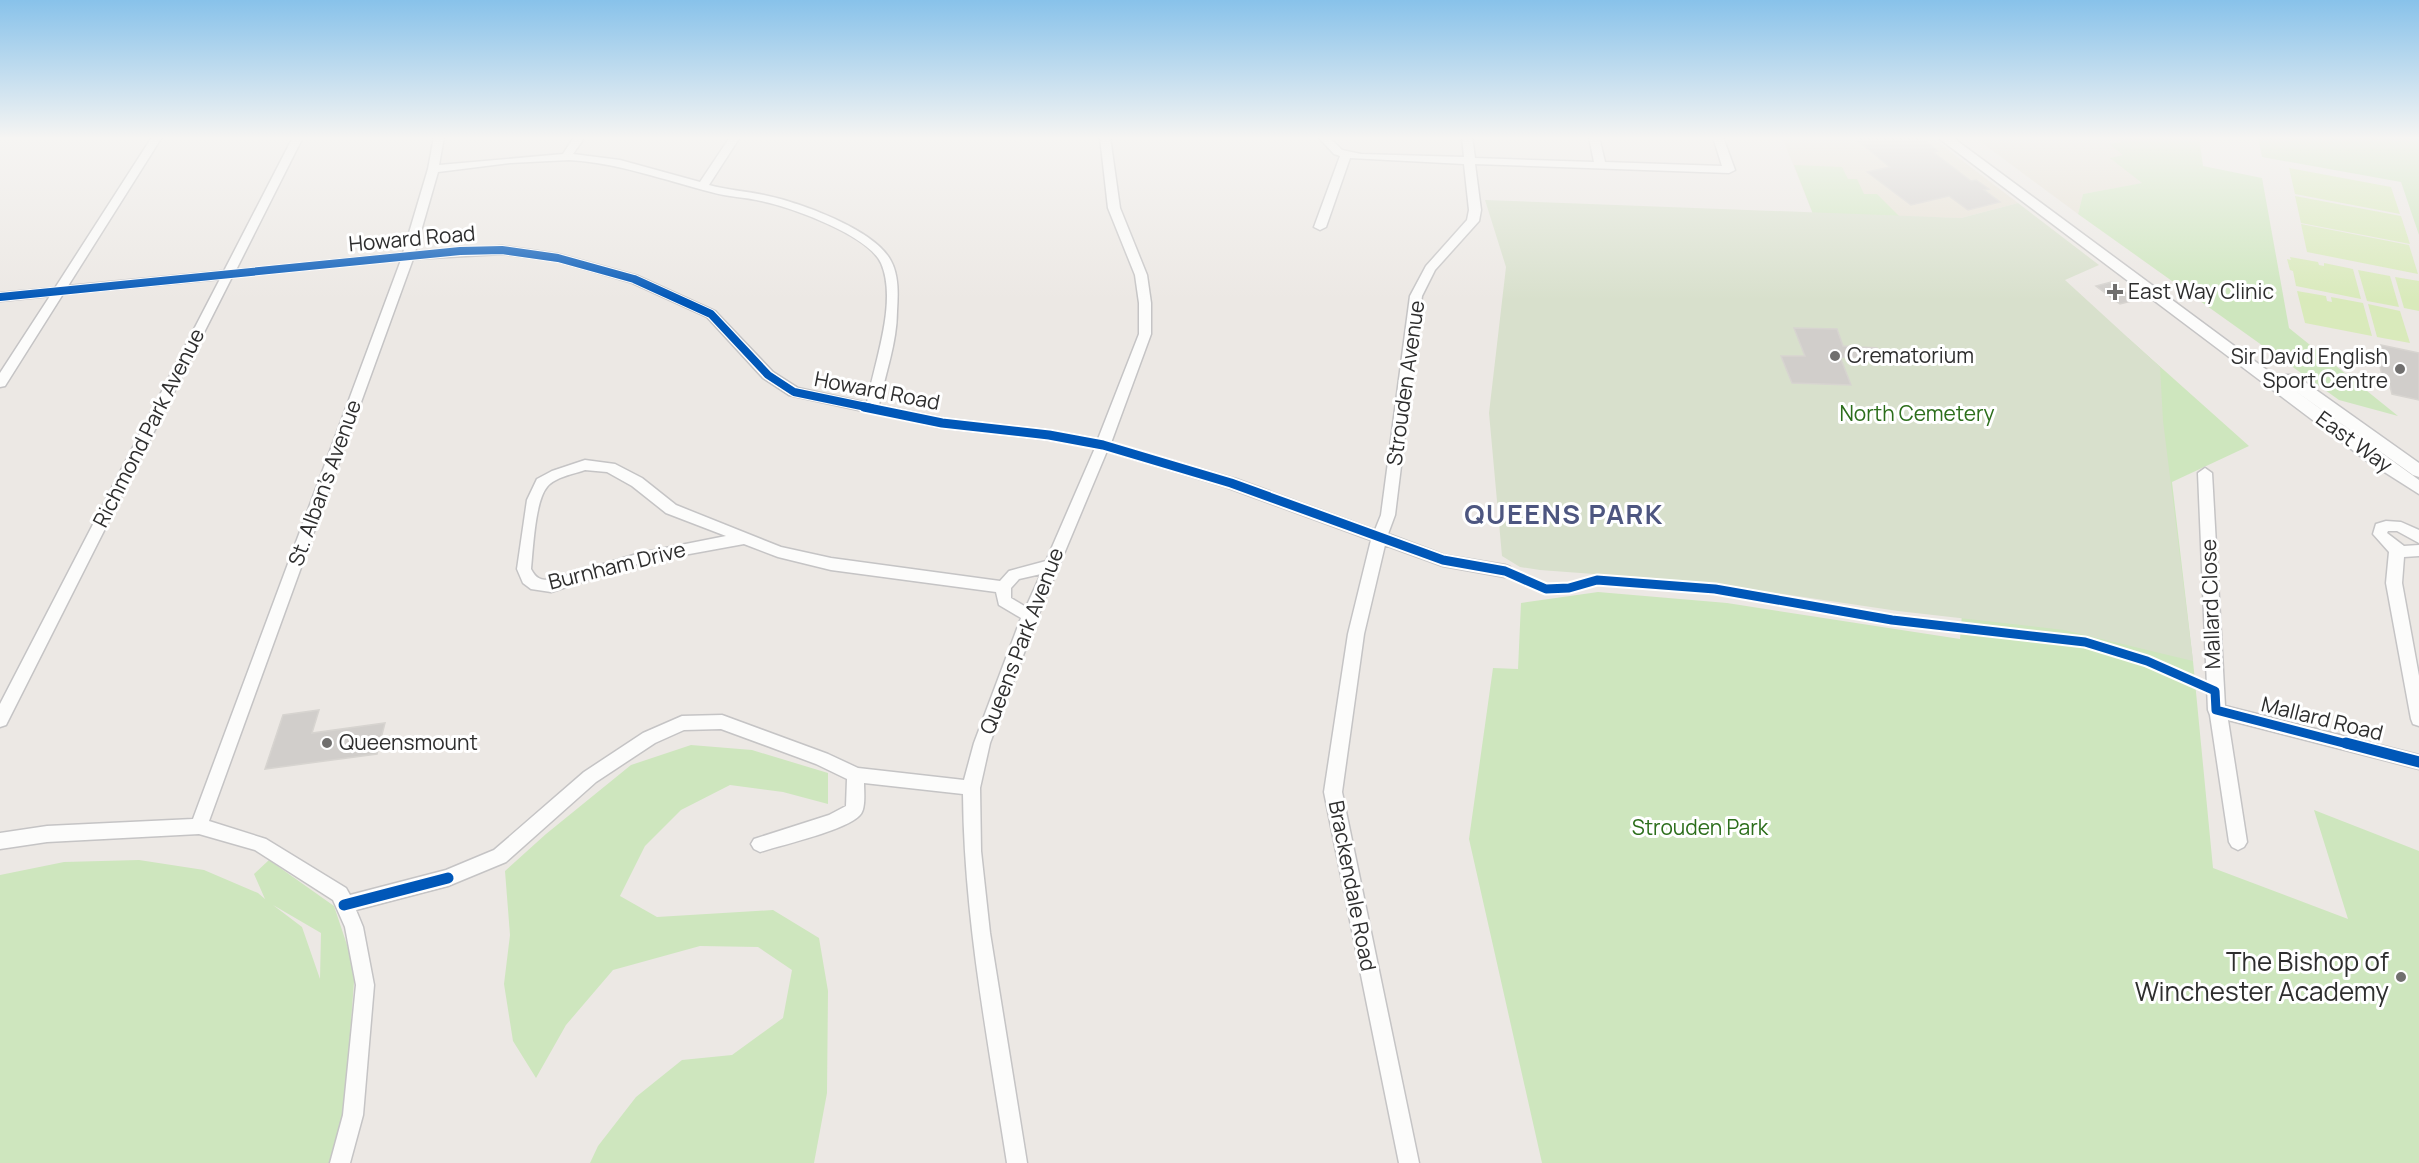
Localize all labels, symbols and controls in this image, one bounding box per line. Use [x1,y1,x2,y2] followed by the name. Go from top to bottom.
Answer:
[347,219,477,257] street label: Howard Road
[2128,277,2274,305] place label: East Way Clinic
[2106,283,2124,301] marker: East Way Clinic
[1380,298,1430,467] street label: Strouden Avenue
[86,323,210,532] street label: Richmond Park Avenue
[1847,341,1974,369] place label: Crematorium
[2231,342,2388,394] place label: Sir David English Sport Centre
[1828,349,1842,363] marker: Crematorium
[2393,362,2407,376] marker: Sir David English Sport Centre
[812,364,942,416] street label: Howard Road
[281,396,367,570] street label: St. Alban's Avenue
[1839,399,1995,427] park label: North Cemetery
[2311,404,2398,478] street label: East Way
[1464,495,1664,532] district label: QUEENS PARK
[545,534,688,596] street label: Burnham Drive
[2194,538,2226,670] street label: Mallard Close
[973,543,1070,738] street label: Queens Park Avenue
[2258,689,2386,747] street label: Mallard Road
[339,728,478,756] place label: Queensmount
[320,736,334,750] marker: Queensmount
[1323,798,1383,973] street label: Brackendale Road
[1632,813,1769,841] park label: Strouden Park
[2135,943,2389,1009] place label: The Bishop of Winchester Academy
[2394,970,2408,984] marker: The Bishop of Winchester Academy

